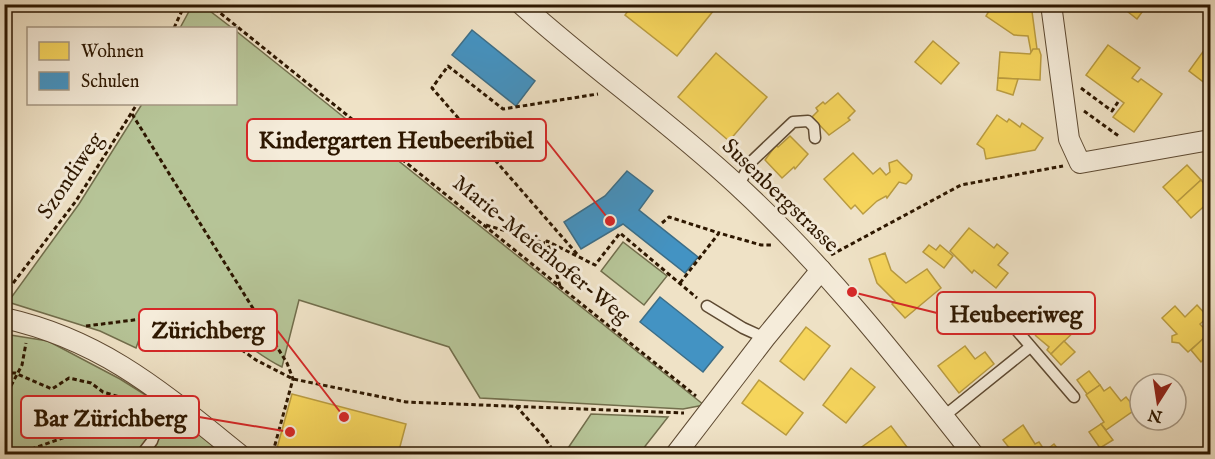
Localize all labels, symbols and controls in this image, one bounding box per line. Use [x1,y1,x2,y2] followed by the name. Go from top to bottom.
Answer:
[27,27,237,105] legend
[81,41,144,64] text: Wohnen
[81,71,140,94] text: Schulen
[247,119,546,161] callout: Kindergarten Heubeeribüel
[32,126,111,225] street label: Szondiweg
[258,126,534,157] text: Kindergarten Heubeeribüel
[715,133,845,259] street label: Susenbergstrasse
[447,170,636,331] street label: Marie-Meierhofer-Weg
[937,292,1095,334] callout: Heubeeriweg
[949,300,1084,331] text: Heubeeriweg
[139,309,277,351] callout: Zürichberg
[151,316,266,347] text: Zürichberg
[1128,372,1188,432] north arrow
[21,396,199,438] callout: Bar Zürichberg
[1146,403,1165,426] text: N
[33,404,188,435] text: Bar Zürichberg

